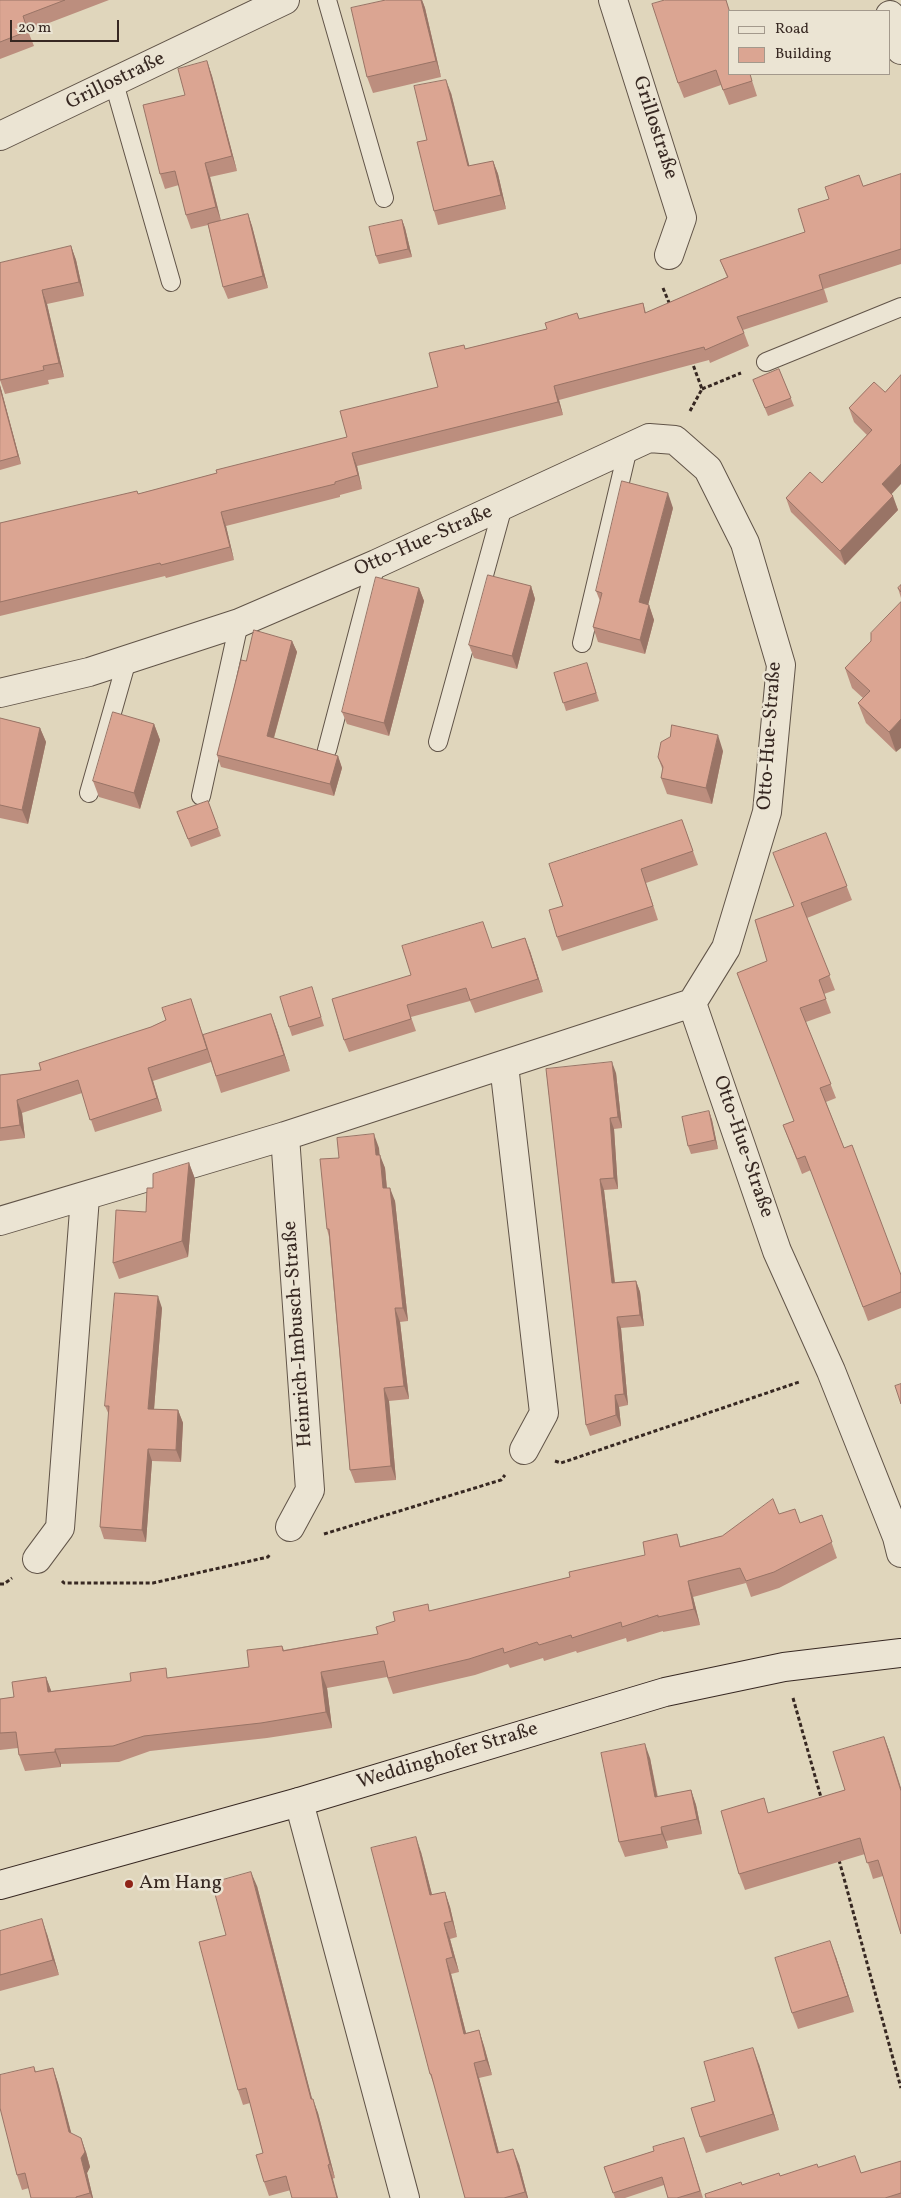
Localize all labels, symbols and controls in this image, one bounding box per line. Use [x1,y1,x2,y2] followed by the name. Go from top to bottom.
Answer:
[12,10,121,42] scale bar
[728,10,891,75] legend
[18,18,51,39] text: 20 m
[775,19,809,40] text: Road
[775,44,831,65] text: Building
[63,48,169,116] street label: Grillostraße
[626,73,682,183] street label: Grillostraße
[351,501,497,583] street label: Otto-Hue-Straße
[754,661,788,811] street label: Otto-Hue-Straße
[706,1073,778,1221] street label: Otto-Hue-Straße
[279,1220,319,1448] street label: Heinrich-Imbusch-Straße
[355,1718,541,1796] street label: Weddinghofer Straße
[139,1872,222,1896] place label: Am Hang
[123,1878,135,1890] marker: Am Hang

